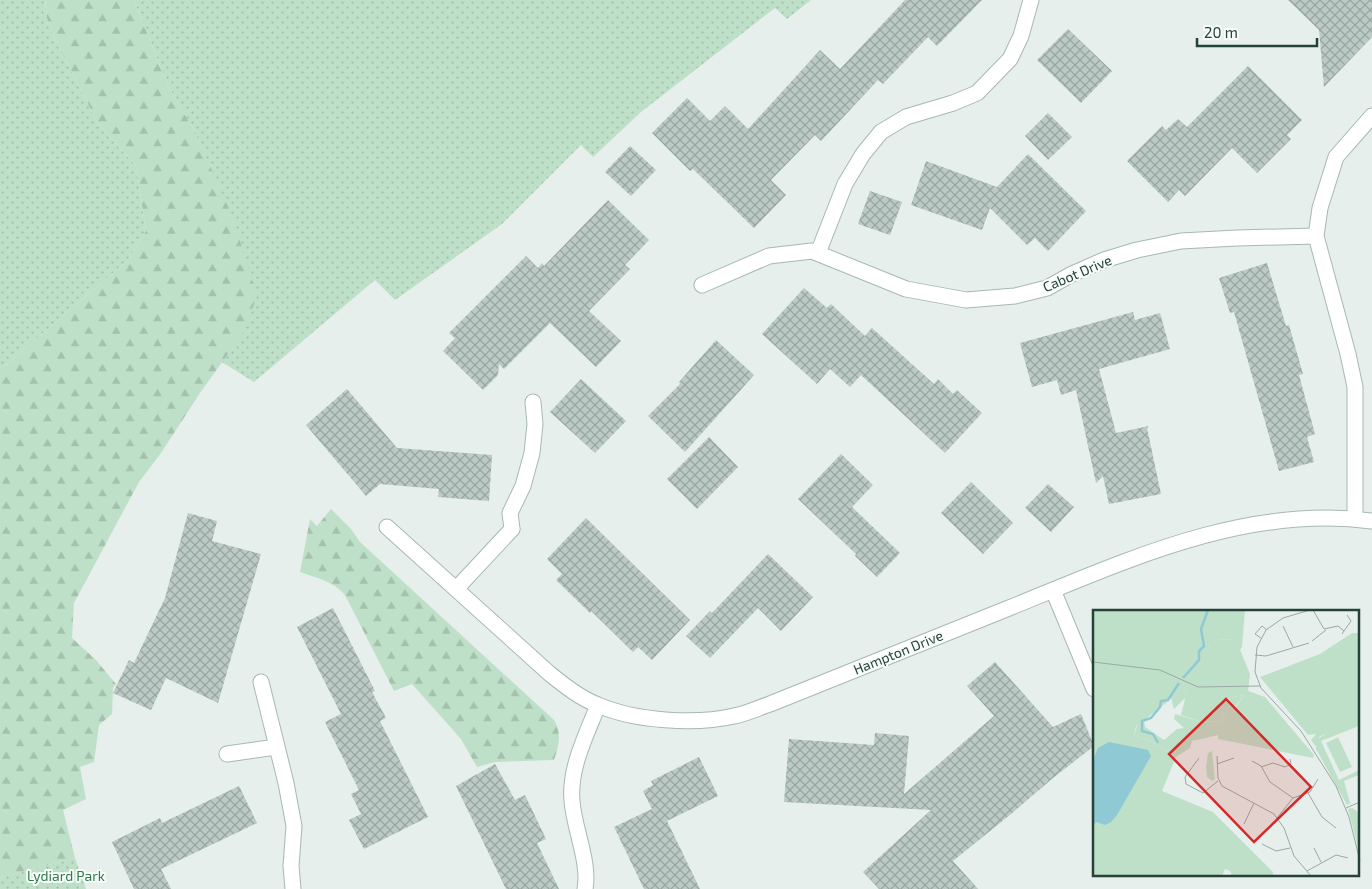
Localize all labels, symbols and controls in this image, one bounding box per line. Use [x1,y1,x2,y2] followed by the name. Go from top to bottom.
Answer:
[1197,15,1317,47] scale bar
[1204,23,1238,41] text: 20 m
[1040,251,1114,295] street label: Cabot Drive
[1093,610,1360,876] inset map
[851,626,945,678] street label: Hampton Drive
[27,867,105,884] park label: Lydiard Park

